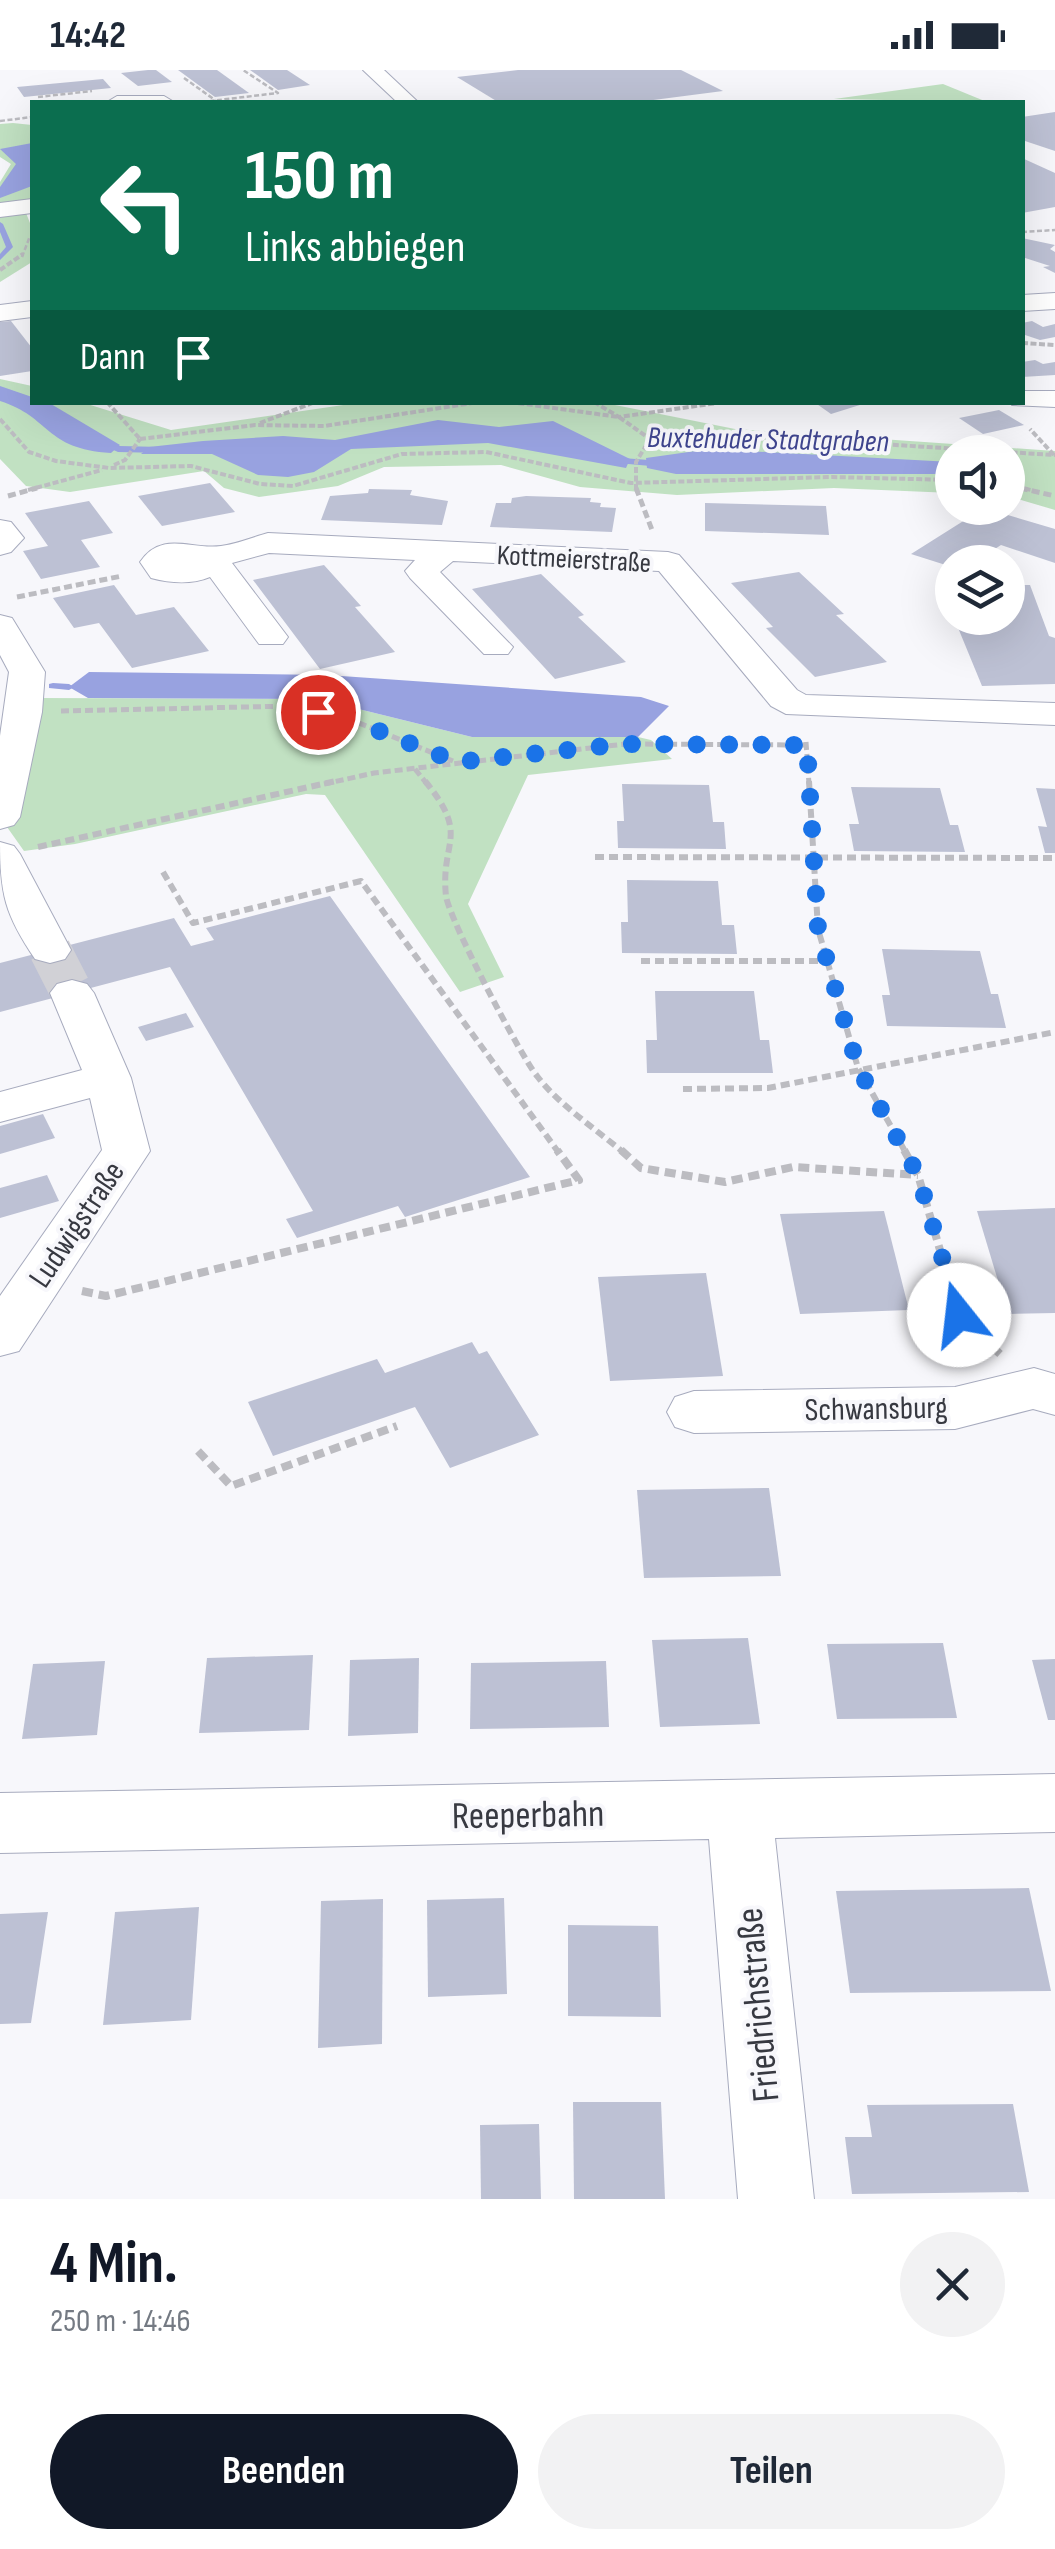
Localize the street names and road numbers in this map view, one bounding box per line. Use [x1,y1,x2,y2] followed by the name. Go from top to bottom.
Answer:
[496,539,652,580] street label: Kottmeierstraße
[21,1154,134,1295] street label: Ludwigstraße
[804,1389,948,1430] street label: Schwansburg
[451,1792,605,1839] street label: Reeperbahn
[728,1906,789,2104] street label: Friedrichstraße

